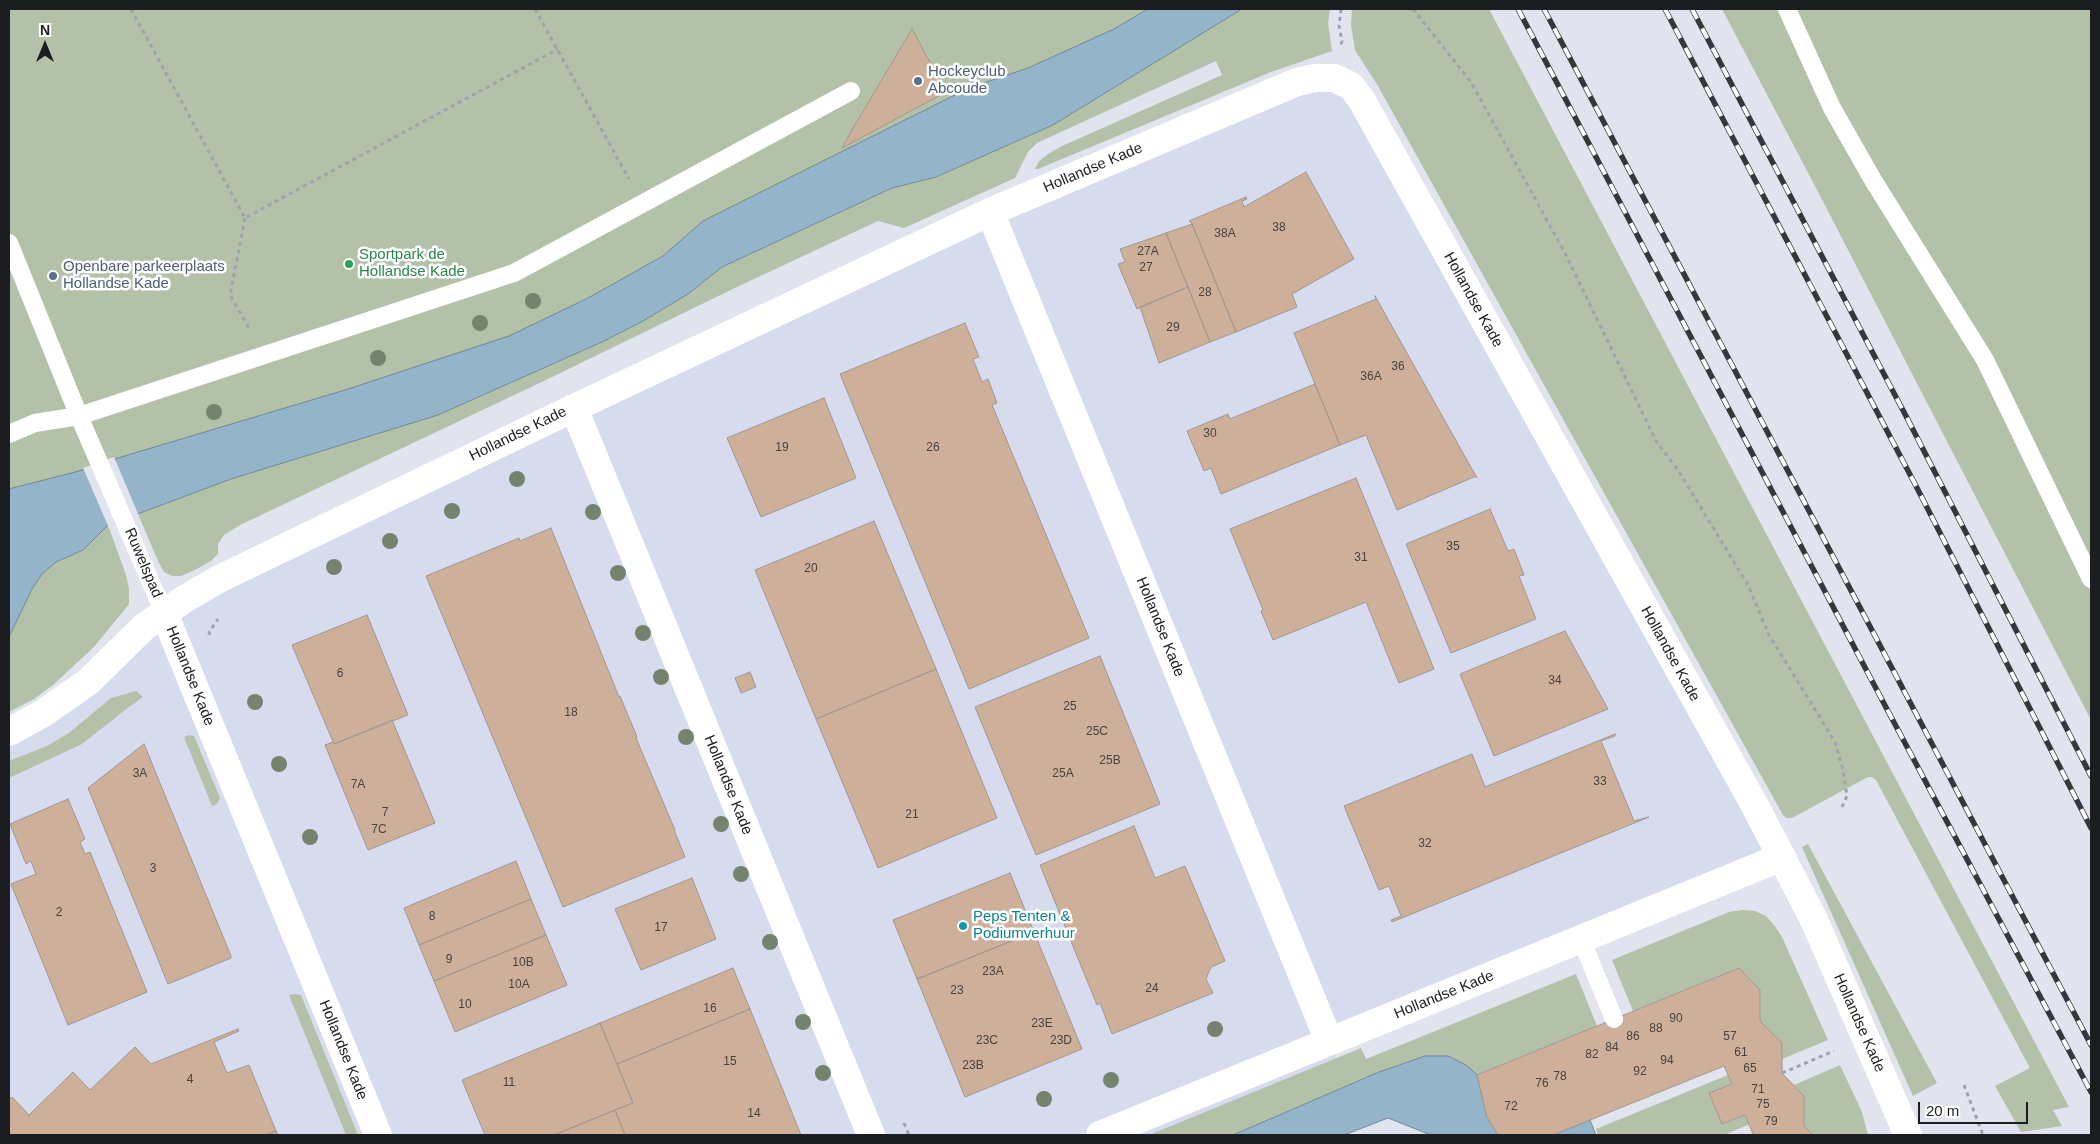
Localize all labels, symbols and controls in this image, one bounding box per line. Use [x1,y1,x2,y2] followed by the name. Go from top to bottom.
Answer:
[20,20,70,70] north arrow
[40,22,50,38] text: N
[928,63,1006,98] place label: Hockeyclub Abcoude
[912,75,924,87] marker: Hockeyclub Abcoude
[1041,139,1145,197] street label: Hollandse Kade
[1272,221,1286,235] house number: 38
[1214,227,1236,241] house number: 38A
[1137,245,1159,259] house number: 27A
[359,246,465,281] place label: Sportpark de Hollandse Kade
[1439,249,1507,351] street label: Hollandse Kade
[63,258,225,293] place label: Openbare parkeerplaats Hollandse Kade
[343,258,355,270] marker: Sportpark de Hollandse Kade
[1139,261,1153,275] house number: 27
[47,270,59,282] marker: Openbare parkeerplaats Hollandse Kade
[1198,286,1212,300] house number: 28
[1166,321,1180,335] house number: 29
[1391,360,1405,374] house number: 36
[1360,370,1382,384] house number: 36A
[466,403,570,465] street label: Hollandse Kade
[1203,427,1217,441] house number: 30
[775,441,789,455] house number: 19
[926,441,940,455] house number: 26
[120,525,166,601] street label: Ruwelspad
[1446,540,1460,554] house number: 35
[1354,551,1368,565] house number: 31
[804,562,818,576] house number: 20
[1132,575,1188,679] street label: Hollandse Kade
[1636,603,1704,705] street label: Hollandse Kade
[162,624,218,728] street label: Hollandse Kade
[337,667,343,681] house number: 6
[1548,674,1562,688] house number: 34
[1063,700,1077,714] house number: 25
[564,706,578,720] house number: 18
[1086,725,1108,739] house number: 25C
[700,733,756,837] street label: Hollandse Kade
[1099,754,1121,768] house number: 25B
[133,767,147,781] house number: 3A
[1052,767,1074,781] house number: 25A
[1593,775,1607,789] house number: 33
[351,778,365,792] house number: 7A
[382,806,388,820] house number: 7
[905,808,919,822] house number: 21
[371,823,387,837] house number: 7C
[1418,837,1432,851] house number: 32
[150,862,156,876] house number: 3
[56,906,62,920] house number: 2
[973,908,1075,943] place label: Peps Tenten & Podiumverhuur
[429,910,435,924] house number: 8
[957,920,969,932] marker: Peps Tenten & Podiumverhuur
[654,921,668,935] house number: 17
[446,953,452,967] house number: 9
[512,956,534,970] house number: 10B
[982,965,1004,979] house number: 23A
[1392,967,1496,1023] street label: Hollandse Kade
[1829,971,1889,1075] street label: Hollandse Kade
[508,978,530,992] house number: 10A
[1145,982,1159,996] house number: 24
[950,984,964,998] house number: 23
[315,998,371,1102] street label: Hollandse Kade
[458,998,472,1012] house number: 10
[703,1002,717,1016] house number: 16
[1669,1012,1683,1026] house number: 90
[1031,1017,1053,1031] house number: 23E
[1649,1022,1663,1036] house number: 88
[1626,1030,1640,1044] house number: 86
[1723,1030,1737,1044] house number: 57
[976,1034,998,1048] house number: 23C
[1050,1034,1072,1048] house number: 23D
[1605,1041,1619,1055] house number: 84
[1734,1046,1748,1060] house number: 61
[1585,1048,1599,1062] house number: 82
[1660,1054,1674,1068] house number: 94
[723,1055,737,1069] house number: 15
[962,1059,984,1073] house number: 23B
[1743,1062,1757,1076] house number: 65
[1633,1065,1647,1079] house number: 92
[1553,1070,1567,1084] house number: 78
[187,1073,193,1087] house number: 4
[503,1076,515,1090] house number: 11
[1535,1077,1549,1091] house number: 76
[1751,1083,1765,1097] house number: 71
[1920,1092,2030,1124] scale bar
[1756,1098,1770,1112] house number: 75
[1504,1100,1518,1114] house number: 72
[1926,1102,1959,1119] text: 20 m
[747,1107,761,1121] house number: 14
[1764,1115,1778,1129] house number: 79

